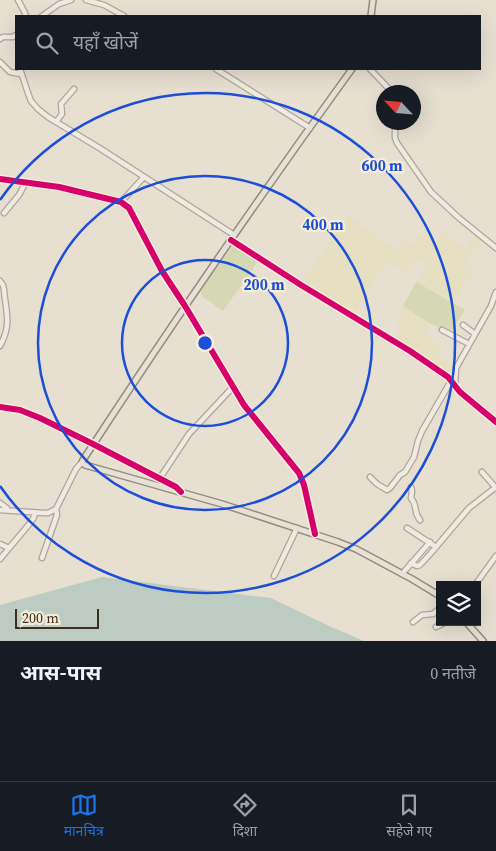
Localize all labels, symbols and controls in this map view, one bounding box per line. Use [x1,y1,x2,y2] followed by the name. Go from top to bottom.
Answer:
[15,15,481,70] search box
[33,29,61,57] icon: search
[73,29,138,55] text: यहाँ खोजें
[376,85,421,130] north arrow
[361,155,403,176] text: 600 m
[302,214,344,235] text: 400 m
[243,274,285,295] text: 200 m
[196,334,214,352] centre of rings
[436,581,481,626] map controls
[436,581,481,626] button: layers
[15,606,99,629] scale bar
[22,608,59,628] text: 200 m
[20,658,101,687] text: आस-पास
[430,662,476,684] text: 0 नतीजे
[64,791,104,842] tab: मानचित्र
[231,791,259,842] tab: दिशा
[386,791,432,842] tab: सहेजे गए

